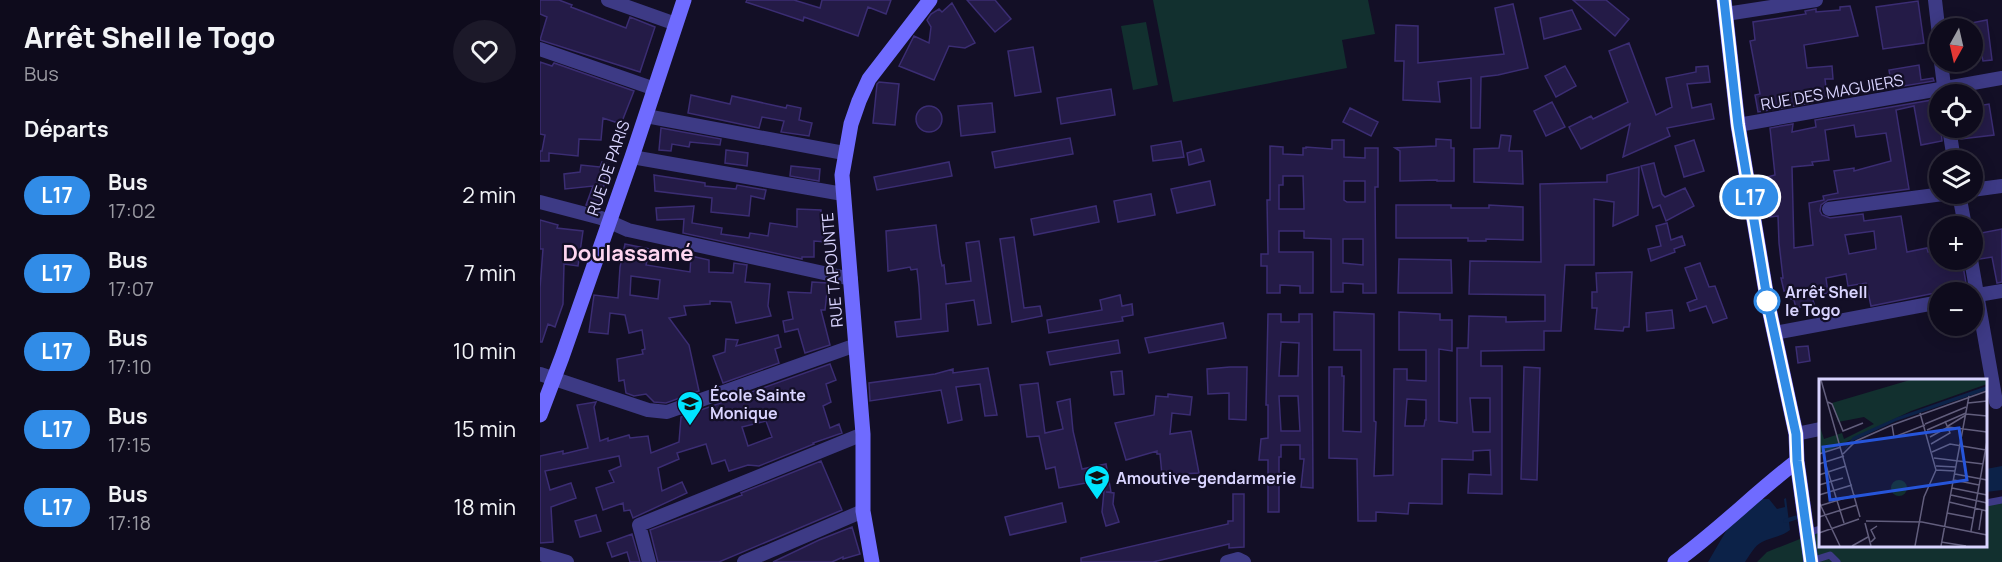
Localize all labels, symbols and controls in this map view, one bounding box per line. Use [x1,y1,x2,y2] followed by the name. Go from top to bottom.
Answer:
[24,18,275,56] text: Arrêt Shell le Togo
[1929,18,1983,72] north arrow
[1929,18,1983,336] map controls
[453,20,516,83] button: heart
[24,60,59,87] text: Bus
[1759,69,1905,115] street label: RUE DES MAGUIERS
[1929,84,1983,138] button: locate
[24,114,109,144] text: Départs
[581,117,635,219] street label: RUE DE PARIS
[1929,150,1983,204] button: layers
[108,167,148,197] text: Bus
[1716,178,1784,216] line badge: L17
[462,180,516,210] text: 2 min
[41,181,73,209] text: L17
[1734,183,1766,211] text: L17
[108,197,155,224] text: 17:02
[816,212,848,328] street label: RUE TAPOUNTE
[1929,216,1983,270] button: +
[562,238,694,268] district label: Doulassamé
[108,245,148,275] text: Bus
[464,258,516,288] text: 7 min
[41,259,73,287] text: L17
[108,275,154,302] text: 17:07
[1785,281,1867,321] place label: Arrêt Shell le Togo
[1929,282,1983,336] button: −
[1754,288,1780,314] marker: Arrêt Shell le Togo
[108,323,148,353] text: Bus
[453,336,516,366] text: 10 min
[41,337,73,365] text: L17
[108,353,152,380] text: 17:10
[1819,379,1987,547] inset map
[710,384,806,424] place label: École Sainte Monique
[675,389,705,427] school or university icon: École Sainte Monique
[108,401,148,431] text: Bus
[453,414,516,444] text: 15 min
[41,415,73,443] text: L17
[108,431,151,458] text: 17:15
[1082,463,1112,501] school or university icon: Amoutive-gendarmerie
[1116,467,1297,489] place label: Amoutive-gendarmerie
[108,479,148,509] text: Bus
[453,492,516,522] text: 18 min
[41,493,73,521] text: L17
[108,509,151,536] text: 17:18

